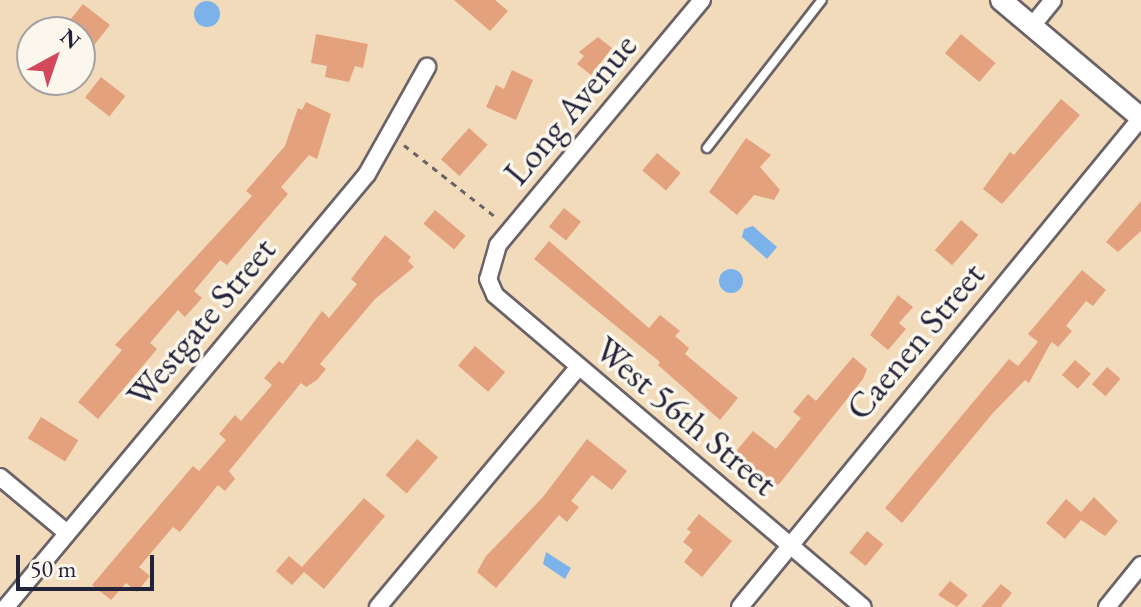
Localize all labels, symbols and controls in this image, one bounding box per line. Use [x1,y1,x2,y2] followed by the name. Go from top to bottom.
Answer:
[16,16,96,96] north arrow
[54,22,87,56] text: N
[494,25,646,193] street label: Long Avenue
[118,228,284,416] street label: Westgate Street
[837,253,993,429] street label: Caenen Street
[586,327,786,505] street label: West 56th Street
[20,539,158,589] scale bar
[30,553,77,584] text: 50 m

